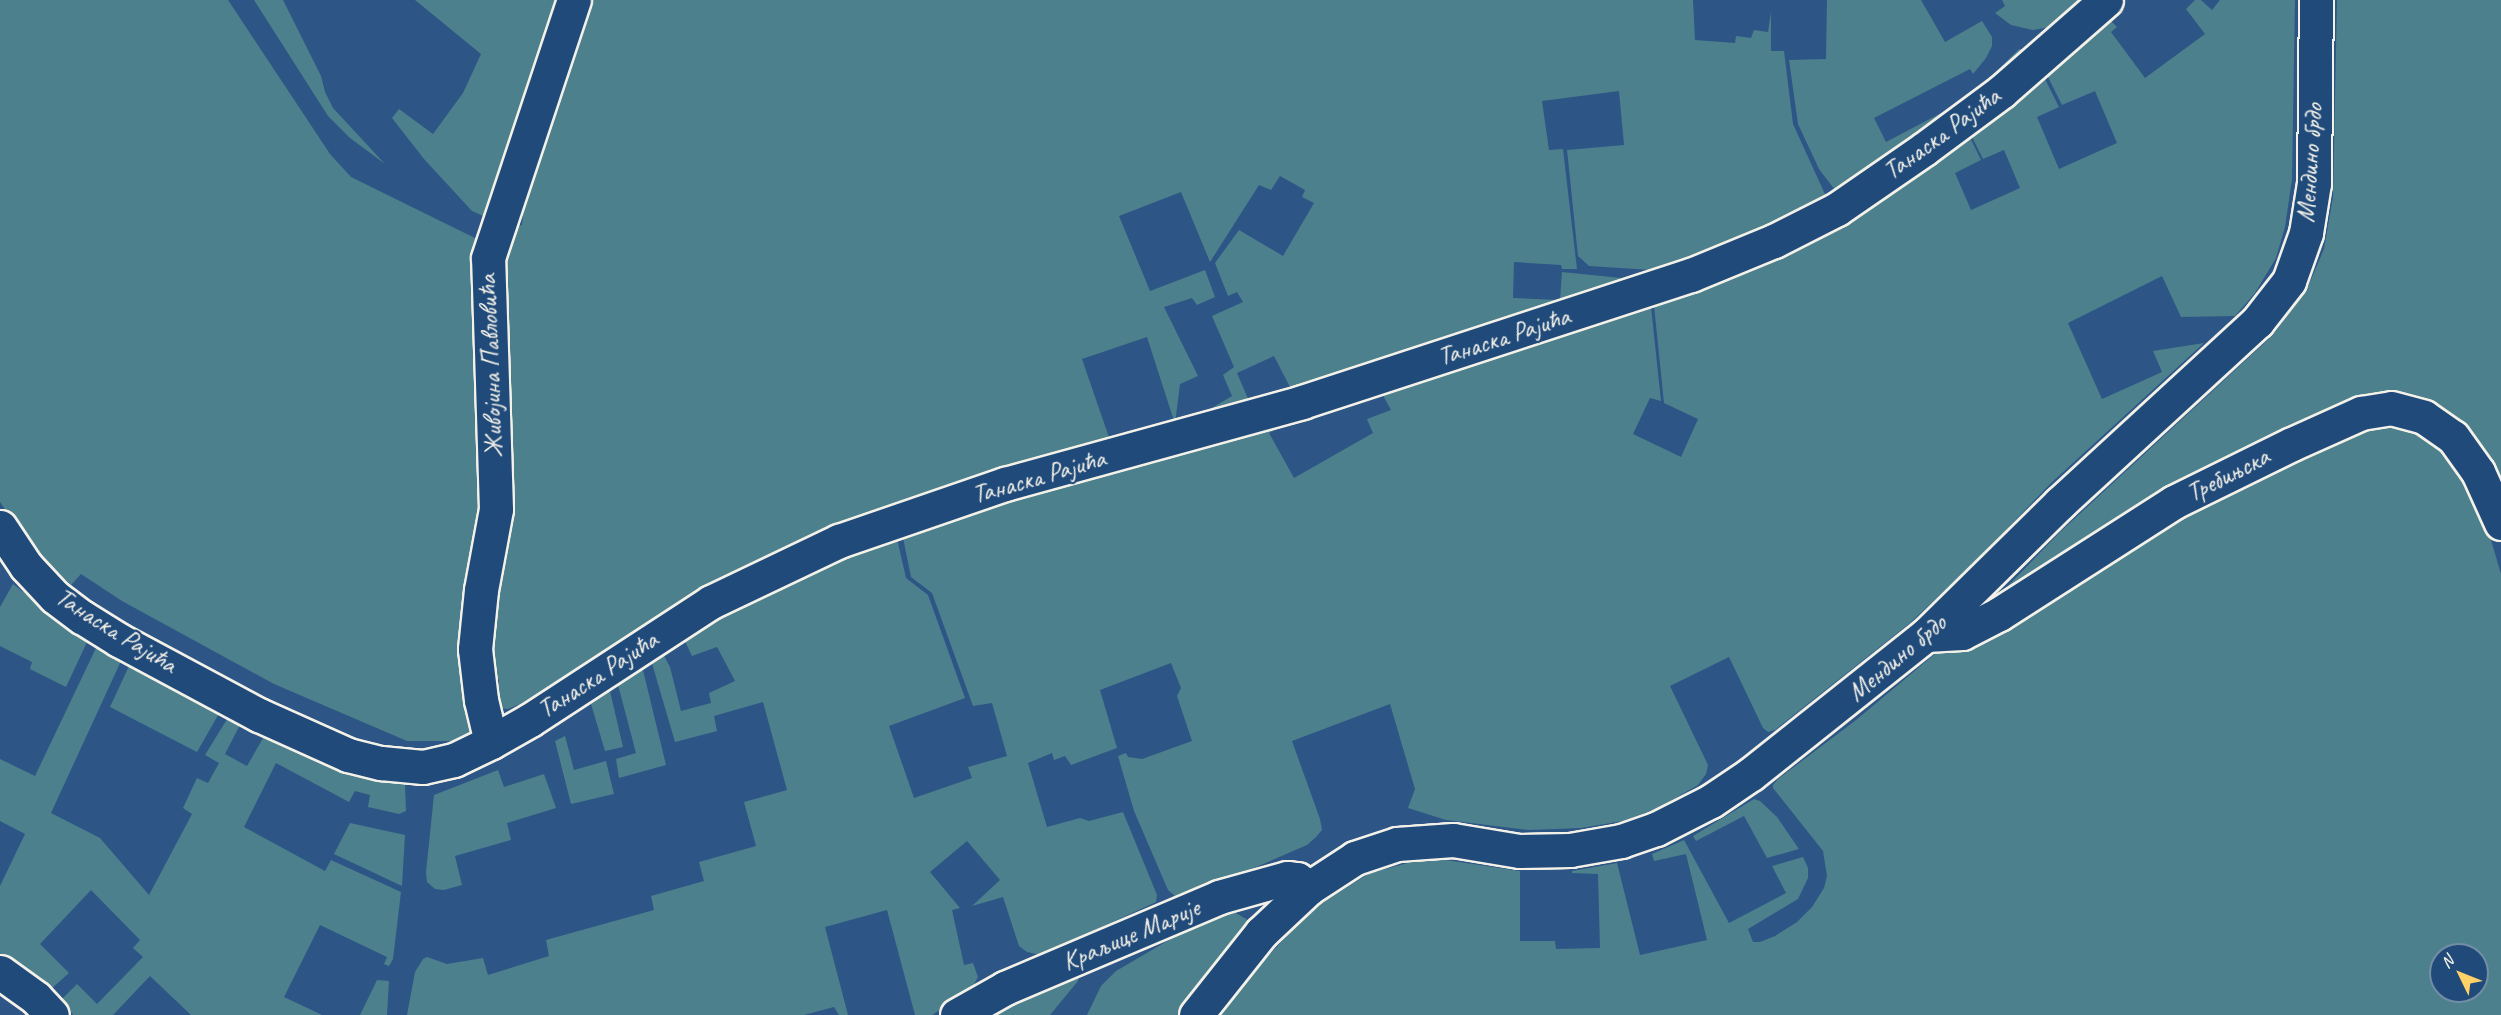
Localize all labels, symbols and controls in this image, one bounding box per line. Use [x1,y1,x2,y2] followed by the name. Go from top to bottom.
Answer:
[1877,81,2007,187] street label: Танаска Рајића
[2290,102,2330,224] street label: Мендино брдо
[472,275,510,457] street label: Живојина Павловића
[1434,301,1574,373] street label: Танаска Рајића
[2181,441,2275,509] street label: Требињска
[969,443,1109,511] street label: Танаска Рајића
[50,581,182,681] street label: Танаска Рајића
[1841,608,1953,708] street label: Мендино брдо
[532,625,664,725] street label: Танаска Рајића
[1057,892,1205,978] street label: Краљице Марије
[2429,943,2489,1003] north arrow
[2437,952,2458,973] text: N

